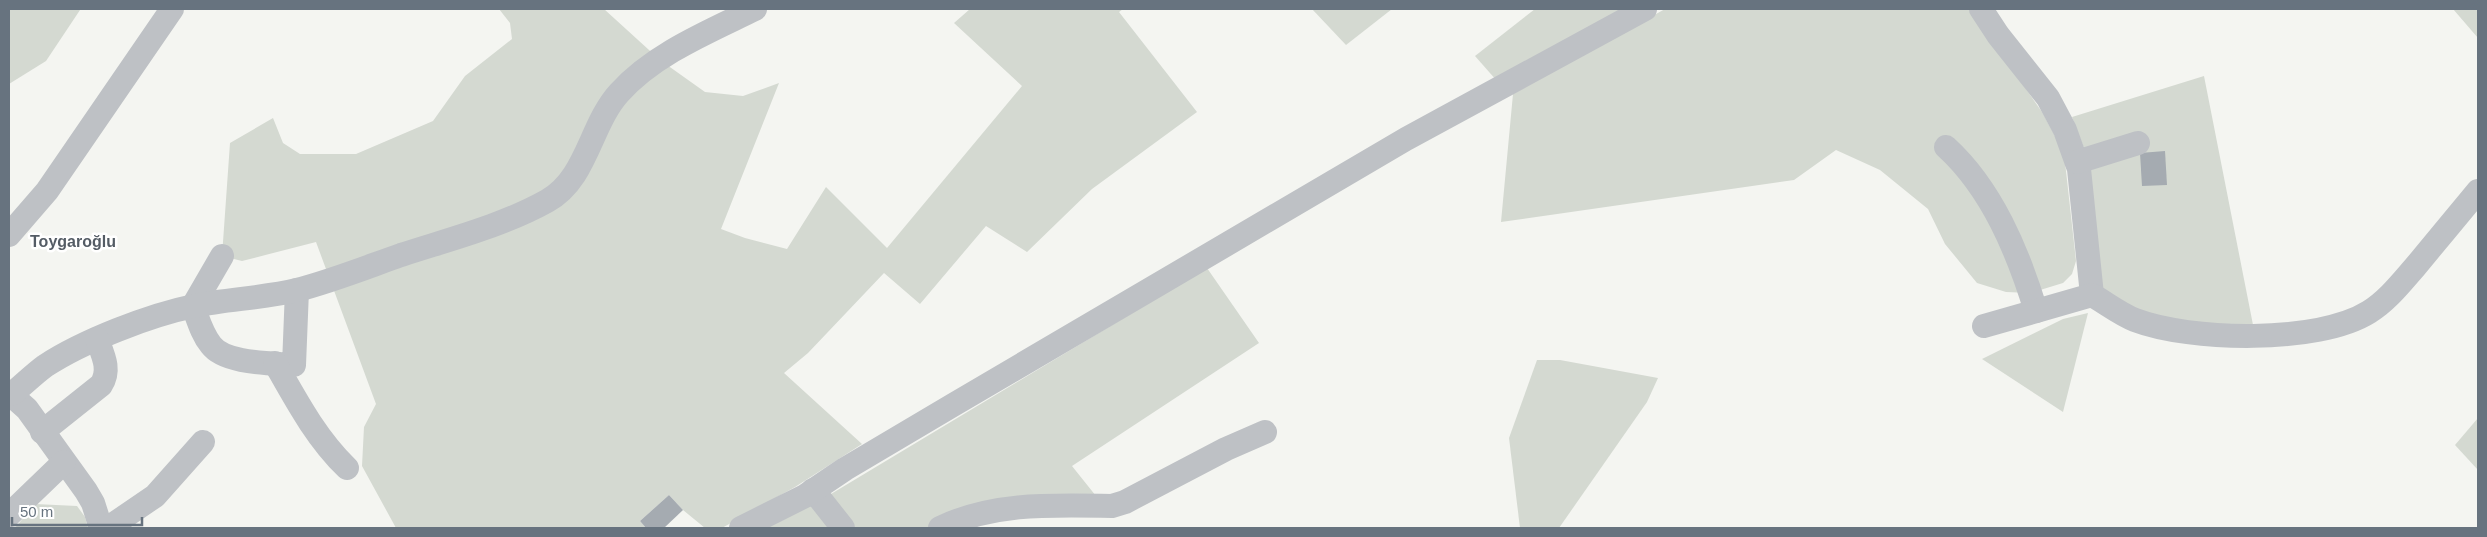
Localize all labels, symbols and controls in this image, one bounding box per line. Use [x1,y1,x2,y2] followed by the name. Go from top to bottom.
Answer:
[30,233,116,250] district label: Toygaroğlu
[12,494,142,526] scale bar
[20,503,53,520] text: 50 m

